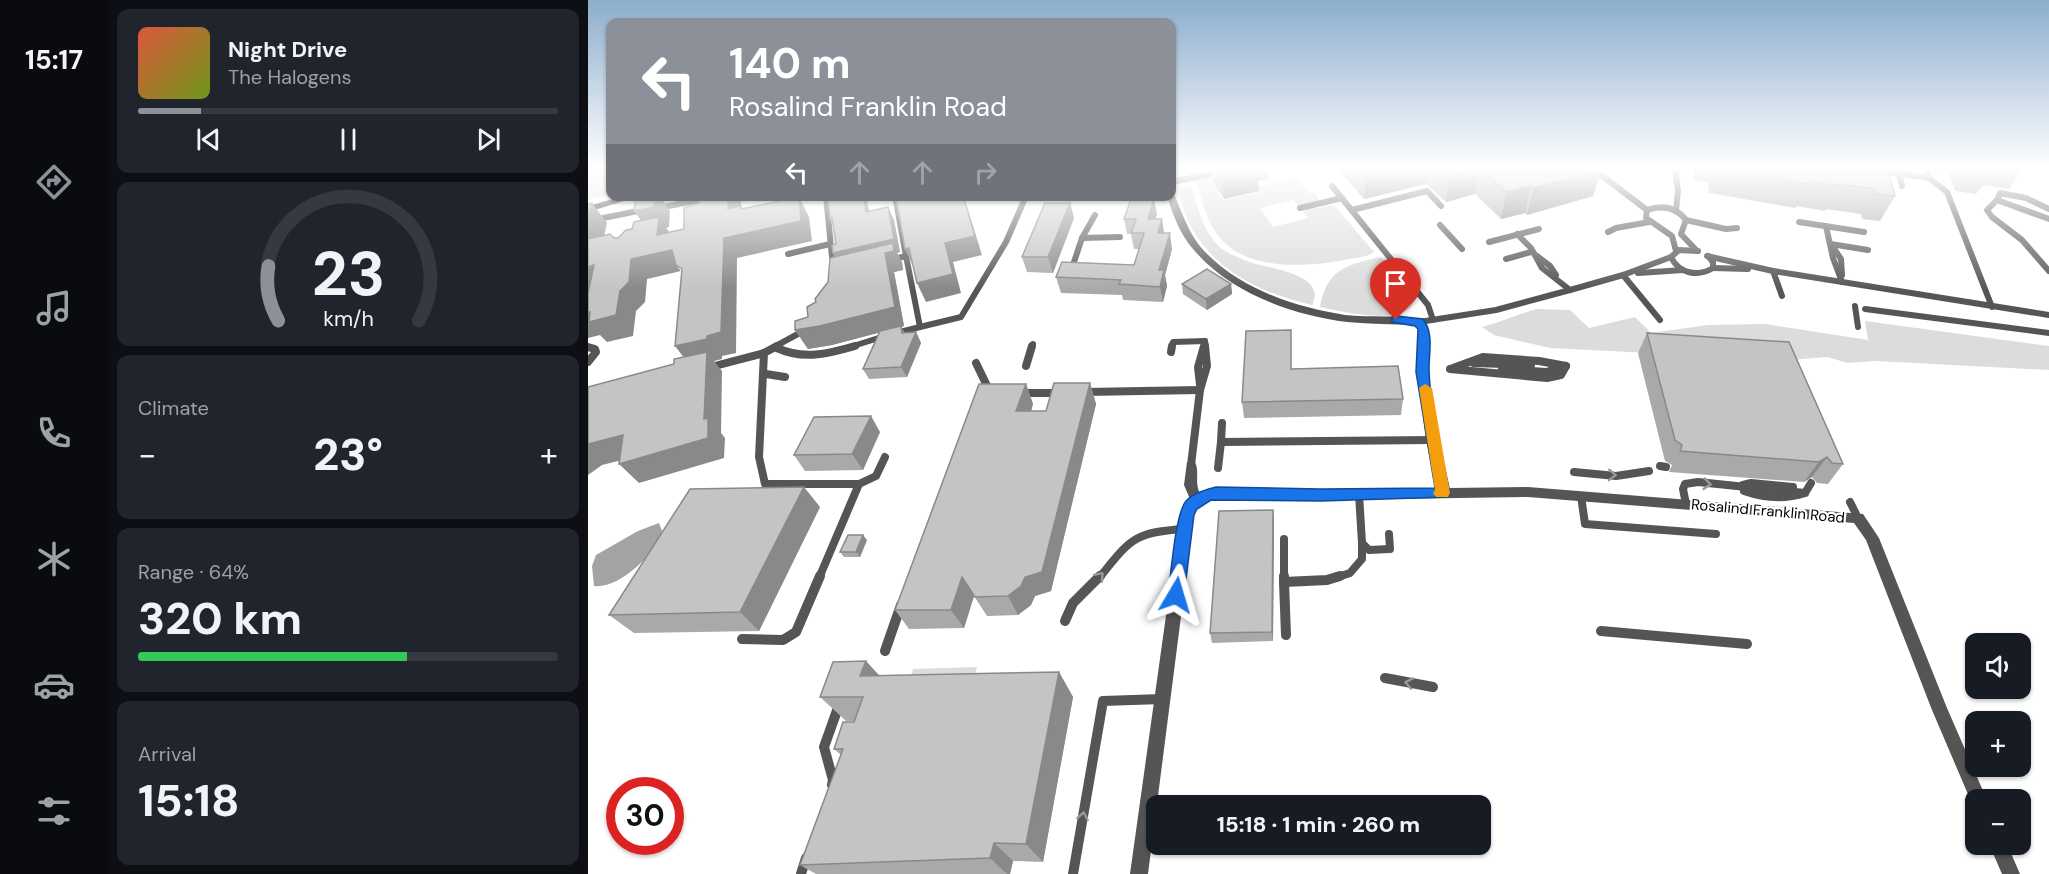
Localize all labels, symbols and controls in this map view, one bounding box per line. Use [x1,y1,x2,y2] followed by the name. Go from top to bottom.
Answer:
[228,35,347,64] text: Night Drive
[729,36,851,91] text: 140 m
[25,42,83,77] text: 15:17
[630,42,708,120] icon: left
[228,64,351,90] text: The Halogens
[729,89,1007,124] text: Rosalind Franklin Road
[192,123,225,156] icon: previous
[332,123,365,156] icon: pause
[472,123,505,156] icon: next
[780,156,813,189] icon: left
[843,156,876,189] icon: ahead
[906,156,939,189] icon: ahead
[969,156,1002,189] icon: right
[33,161,75,203] icon: directions
[311,233,385,314] text: 23
[1370,258,1421,320] pin
[1379,267,1412,300] icon: arrive
[33,287,75,329] icon: music
[323,305,373,333] text: km/h
[138,395,209,421] text: Climate
[33,412,75,454] icon: phone
[313,425,383,484] text: 23°
[138,433,156,476] text: −
[540,433,558,476] text: +
[1607,468,1616,481] one-way arrow
[1702,477,1711,490] one-way arrow
[1690,494,1846,528] street label: Rosalind Franklin Road
[33,538,75,580] icon: climate
[138,559,249,585] text: Range · 64%
[1144,563,1208,627] position arrow
[1092,572,1103,583] one-way arrow
[138,589,302,648] text: 320 km
[1965,633,2031,855] map controls
[1965,633,2031,699] button: sound
[33,664,75,706] icon: car
[1404,677,1414,690] one-way arrow
[1965,711,2031,777] button: +
[138,741,196,767] text: Arrival
[138,771,240,830] text: 15:18
[606,777,684,855] speed limit sign: 30
[1965,789,2031,855] button: −
[33,790,75,832] icon: filters
[1217,810,1420,839] text: 15:18 · 1 min · 260 m
[1076,812,1089,822] one-way arrow

